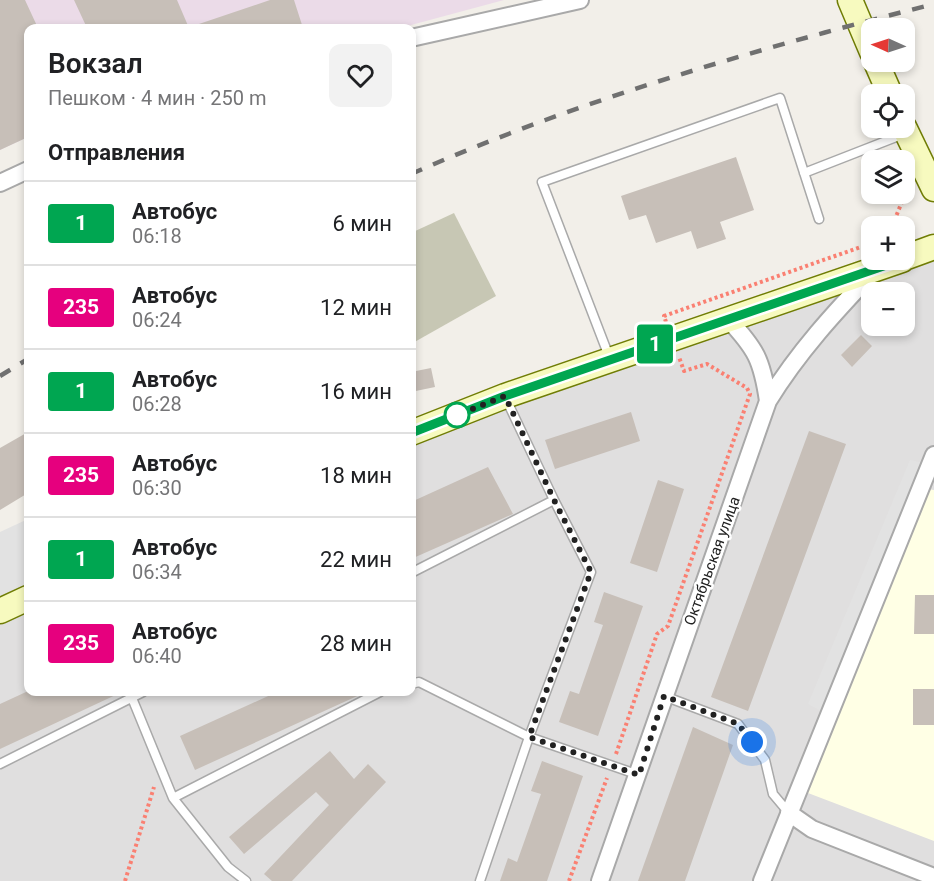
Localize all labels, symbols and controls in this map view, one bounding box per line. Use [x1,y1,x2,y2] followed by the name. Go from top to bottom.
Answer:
[861,18,915,72] north arrow
[861,18,915,336] map controls
[329,44,392,107] button: heart
[48,47,143,80] text: Вокзал
[861,84,915,138] button: locate
[48,86,267,110] text: Пешком · 4 мин · 250 m
[48,140,185,165] text: Отправления
[861,150,915,204] button: layers
[132,199,217,224] text: Автобус
[75,211,87,235] text: 1
[332,211,392,236] text: 6 мин
[861,216,915,270] button: +
[132,224,182,248] text: 06:18
[861,282,915,336] button: −
[132,283,217,308] text: Автобус
[63,295,99,319] text: 235
[320,295,392,320] text: 12 мин
[132,308,182,332] text: 06:24
[636,324,674,364] line badge: 1
[649,332,661,356] text: 1
[132,367,217,392] text: Автобус
[75,379,87,403] text: 1
[320,379,392,404] text: 16 мин
[132,392,182,416] text: 06:28
[444,402,470,428] unlabelled marker
[132,451,217,476] text: Автобус
[63,463,99,487] text: 235
[320,463,392,488] text: 18 мин
[132,476,182,500] text: 06:30
[680,494,744,628] street label: Октябрьская улица
[132,535,217,560] text: Автобус
[75,547,87,571] text: 1
[320,547,392,572] text: 22 мин
[132,560,182,584] text: 06:34
[132,619,217,644] text: Автобус
[63,631,99,655] text: 235
[320,631,392,656] text: 28 мин
[132,644,182,668] text: 06:40
[737,727,767,757] your location

